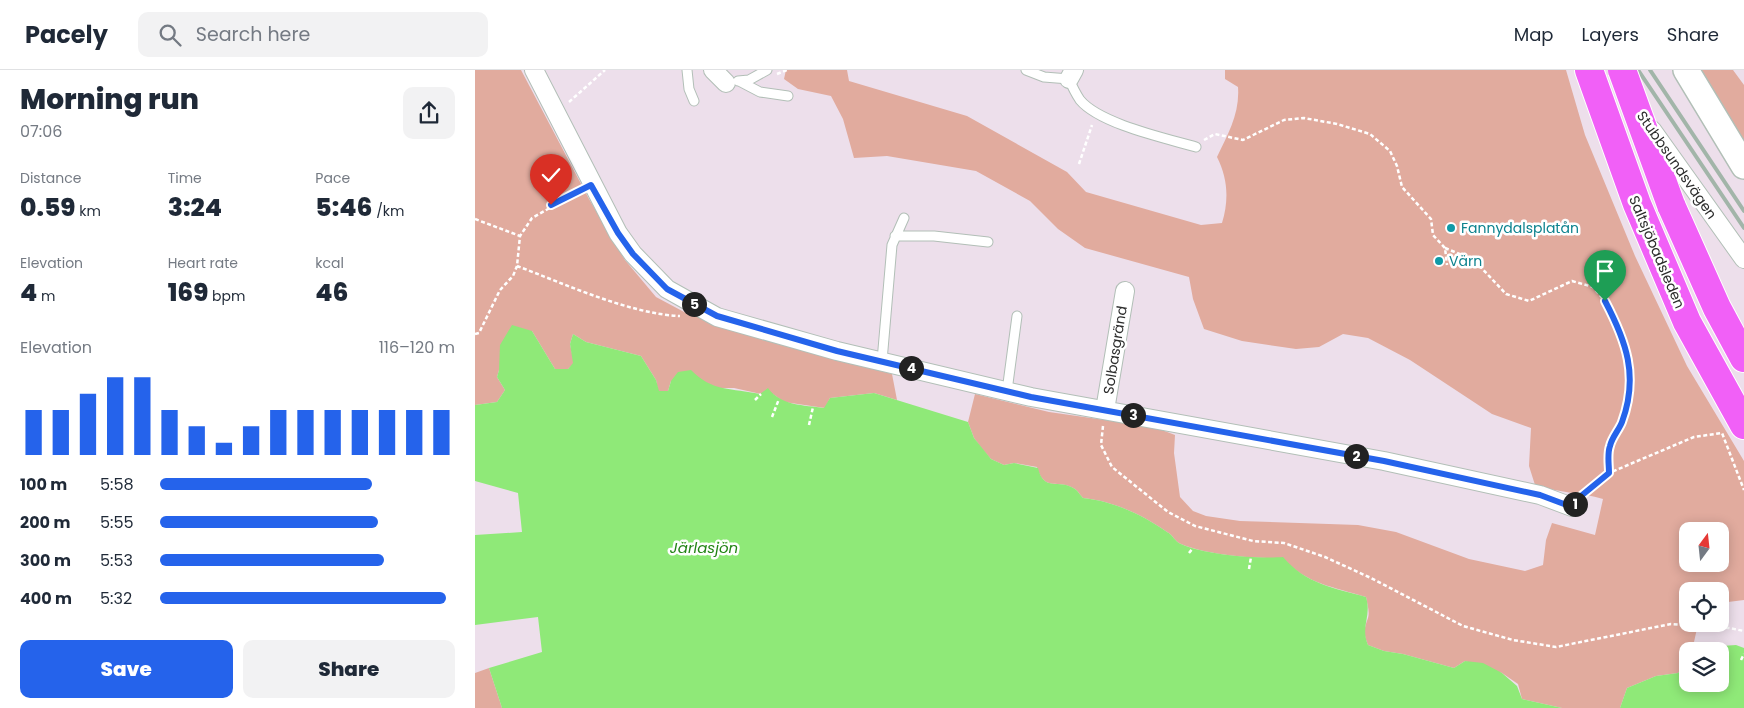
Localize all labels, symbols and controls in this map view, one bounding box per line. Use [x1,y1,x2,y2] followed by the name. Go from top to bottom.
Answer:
[138,12,488,57] search box
[25,18,108,51] text: Pacely
[156,21,184,49] icon: search
[196,21,310,48] text: Search here
[1514,22,1554,47] text: Map
[1582,22,1639,47] text: Layers
[1667,22,1719,47] text: Share
[20,80,199,119] text: Morning run
[403,87,455,139] button: share
[1632,107,1722,223] street label: Stubbsundsvägen
[20,120,62,143] text: 07:06
[530,154,572,205] pin
[537,161,565,189] icon: check
[20,168,81,188] text: Distance
[168,168,202,188] text: Time
[315,168,350,188] text: Pace
[20,190,75,225] text: 0.59
[168,190,222,225] text: 3:24
[315,190,372,225] text: 5:46
[1624,192,1690,312] street label: Saltsjöbadsleden
[75,201,101,221] text: km
[372,201,404,221] text: /km
[1461,218,1579,238] place label: Fannydalsplatån
[1445,222,1457,234] marker: Fannydalsplatån
[1584,250,1626,301] pin
[1449,251,1482,271] place label: Värn
[20,253,83,273] text: Elevation
[168,253,238,273] text: Heart rate
[315,253,344,273] text: kcal
[1433,255,1445,267] marker: Värn
[1591,257,1619,285] icon: arrive
[20,275,37,310] text: 4
[168,275,208,310] text: 169
[315,275,348,310] text: 46
[37,286,55,306] text: m
[208,286,245,306] text: bpm
[681,292,707,316] pin: 5
[690,294,699,314] text: 5
[1098,304,1132,396] street label: Solbasgränd
[20,336,92,359] text: Elevation
[379,336,455,359] text: 116–120 m
[899,356,923,380] pin: 4
[907,358,916,378] text: 4
[1121,402,1145,428] pin: 3
[1129,405,1138,425] text: 3
[1343,444,1369,468] pin: 2
[1353,446,1361,466] text: 2
[20,473,67,496] text: 100 m
[100,473,134,496] text: 5:58
[1563,492,1587,516] pin: 1
[1573,494,1578,514] text: 1
[20,511,70,534] text: 200 m
[100,511,134,534] text: 5:55
[1679,522,1729,572] north arrow
[1679,522,1729,692] map controls
[670,537,738,558] water label: Järlasjön
[20,549,71,572] text: 300 m
[100,549,133,572] text: 5:53
[1679,582,1729,632] button: locate
[20,587,72,610] text: 400 m
[100,587,132,610] text: 5:32
[20,640,233,698] button: Save
[243,640,455,698] button: Share
[1679,642,1729,692] button: layers

